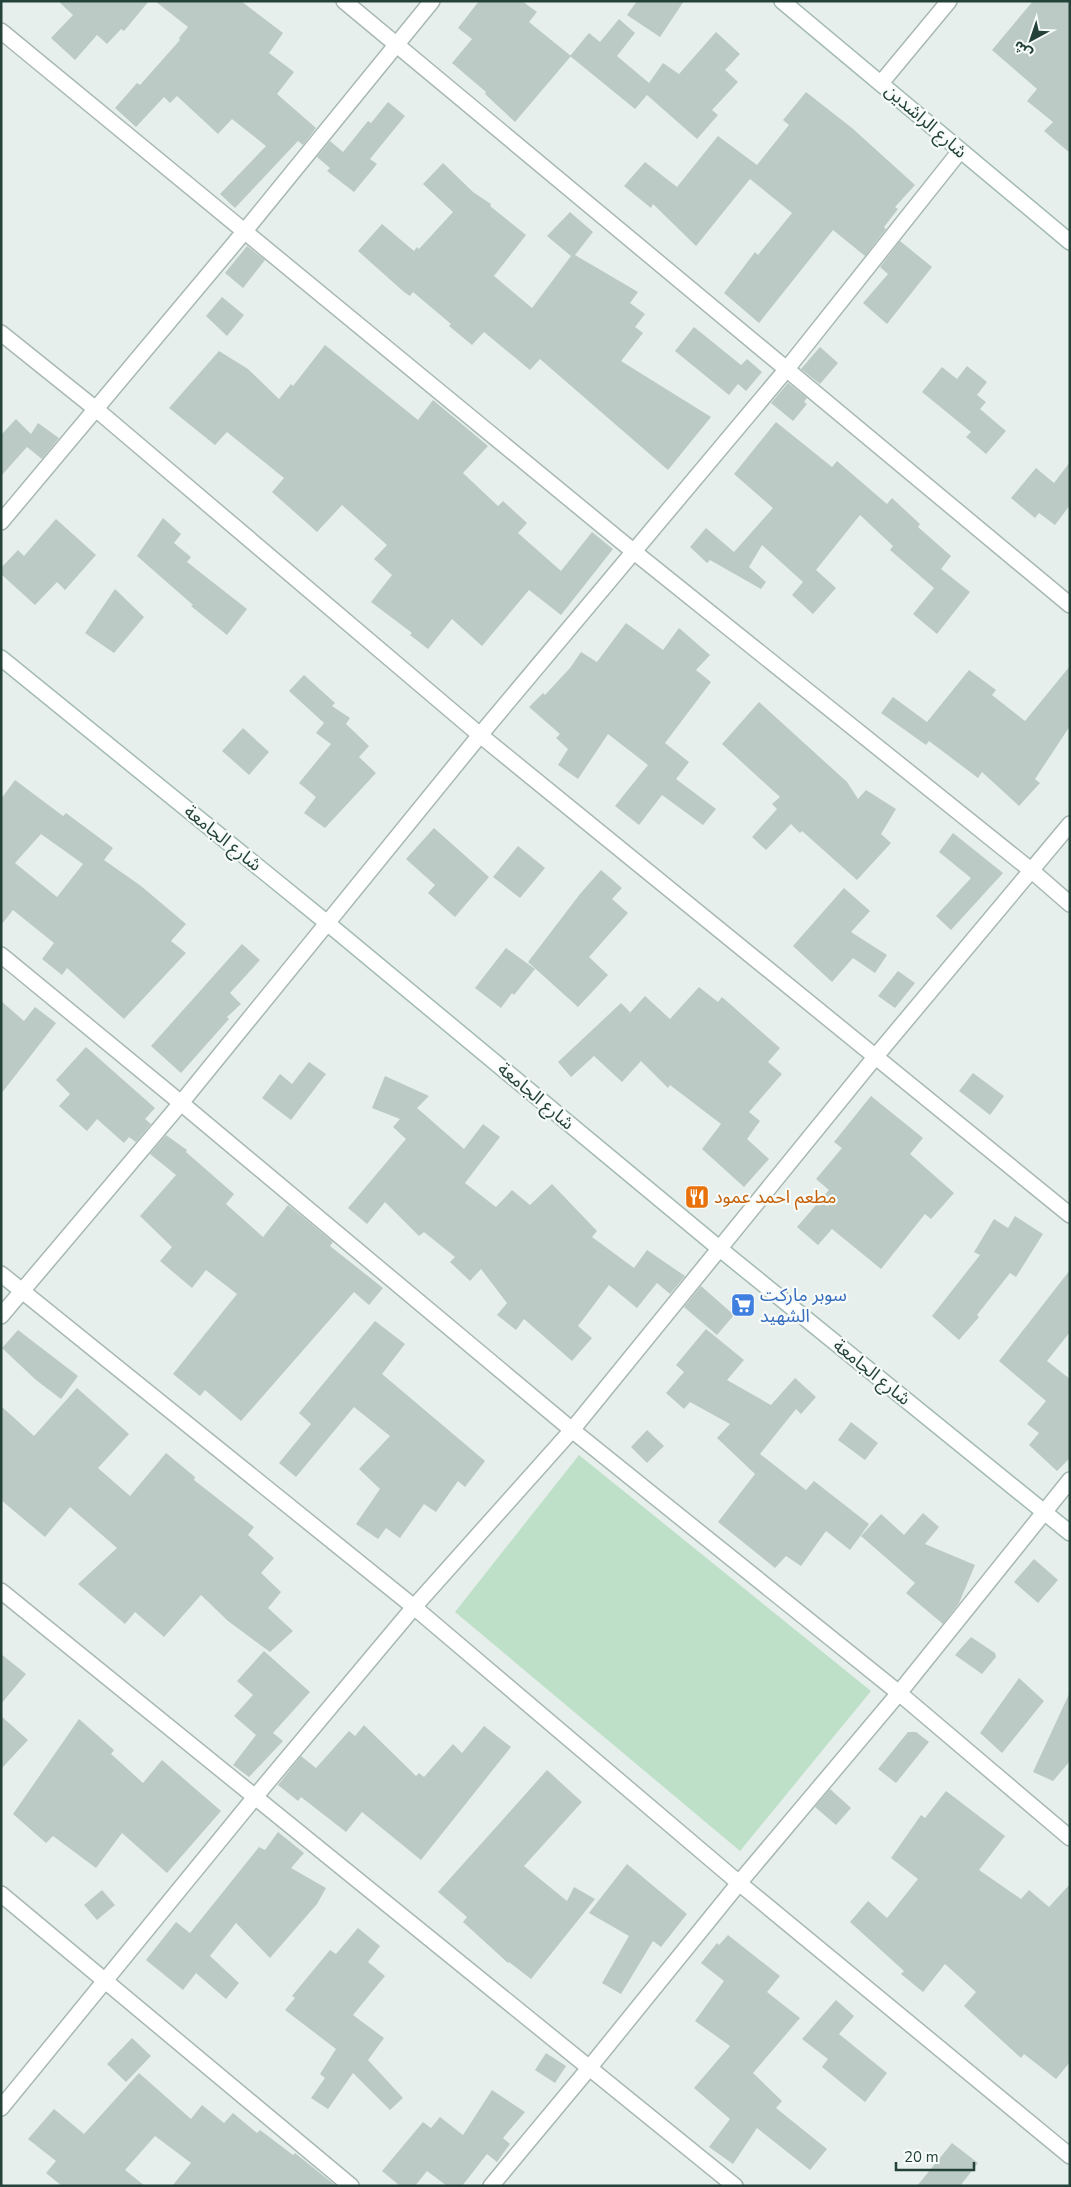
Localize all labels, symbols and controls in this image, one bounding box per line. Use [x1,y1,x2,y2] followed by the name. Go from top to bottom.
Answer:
[1006,15,1056,65] north arrow
[1010,36,1036,63] text: ش
[878,79,972,165] street label: شارع الراشدين
[178,799,267,878] street label: شارع الجامعة
[491,1057,579,1137] street label: شارع الجامعة
[684,1184,710,1210] restaurant icon: مطعم احمد عمود
[714,1185,836,1210] place label: مطعم احمد عمود
[760,1283,847,1328] place label: سوبر ماركت الشهيد
[730,1292,756,1318] supermarket icon: سوبر ماركت الشهيد
[827,1333,916,1412] street label: شارع الجامعة
[896,2140,974,2172] scale bar
[904,2147,939,2167] text: 20 m

